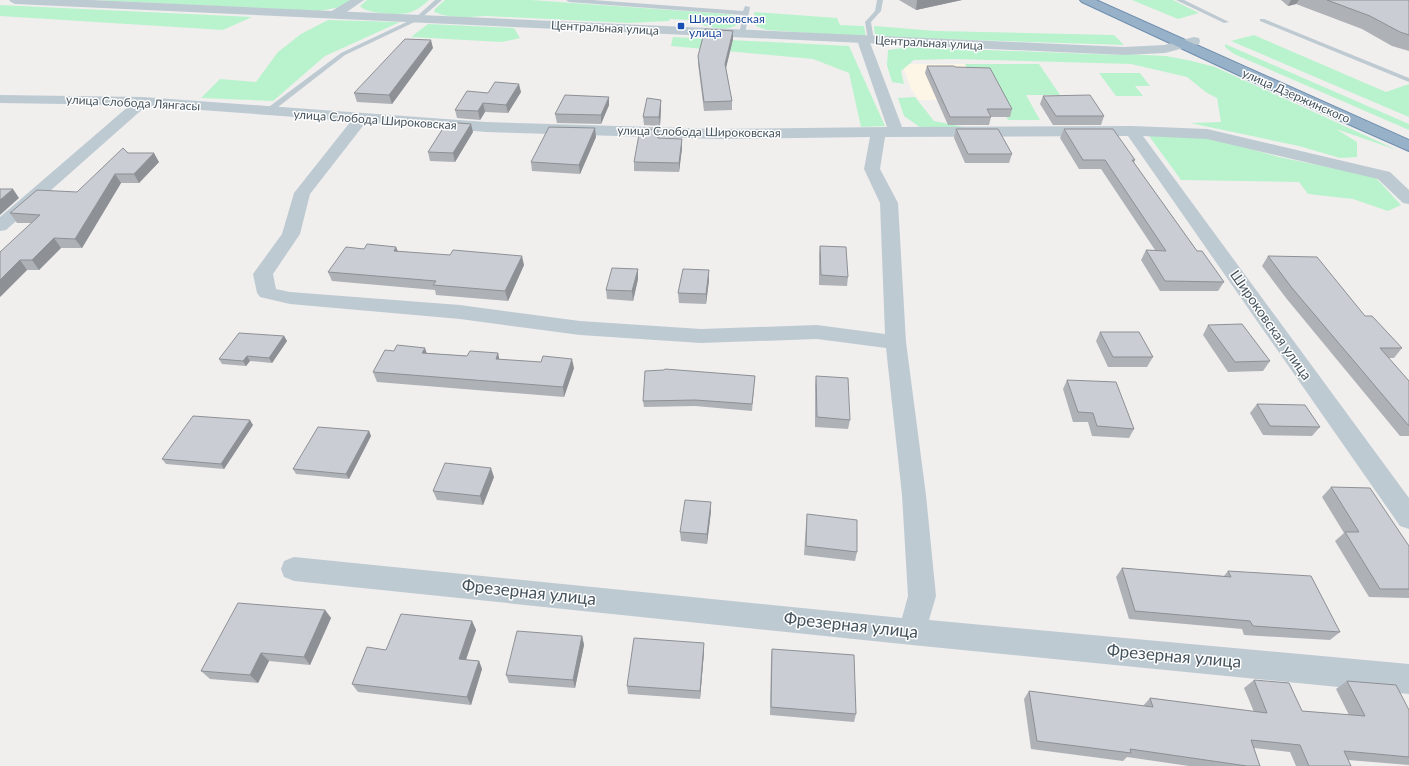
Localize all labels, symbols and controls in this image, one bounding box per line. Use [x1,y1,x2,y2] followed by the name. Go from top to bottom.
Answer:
[689,11,765,40] place label: Широковская улица
[551,17,659,38] street label: Центральная улица
[676,21,686,31] marker: Широковская улица
[875,32,983,53] street label: Центральная улица
[1240,65,1353,126] street label: улица Дзержинского
[66,91,200,114] street label: улица Слобода Лянгасы
[293,106,457,133] street label: улица Слобода Широковская
[617,123,781,140] street label: улица Слобода Широковская
[1227,266,1316,383] street label: Широковская улица
[461,574,597,609] street label: Фрезерная улица
[783,607,919,642] street label: Фрезерная улица
[1106,639,1242,672] street label: Фрезерная улица

